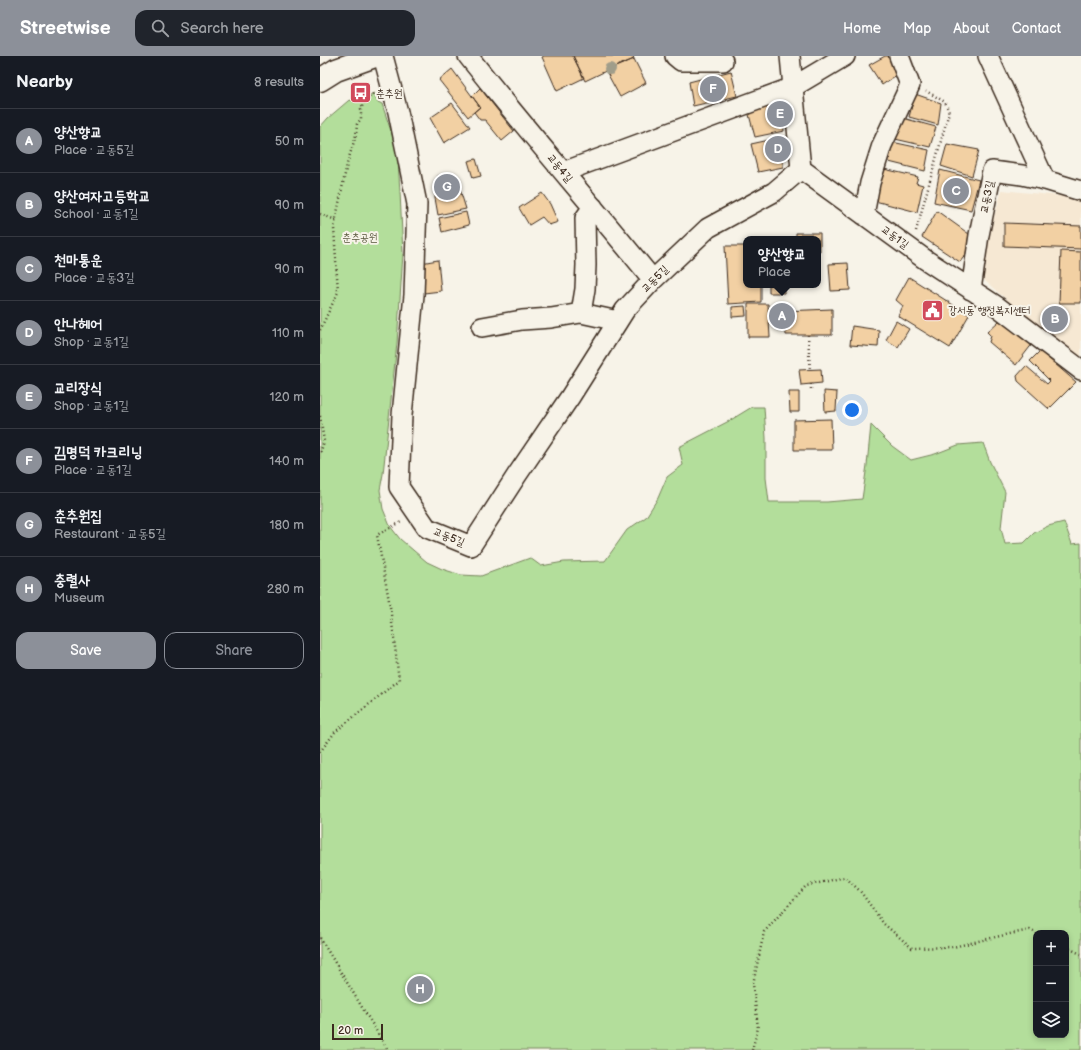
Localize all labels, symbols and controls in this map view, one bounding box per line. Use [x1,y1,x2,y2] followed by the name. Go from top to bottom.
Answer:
[135,10,415,46] search box
[20,17,111,40] text: Streetwise
[149,17,171,39] icon: search
[181,19,264,38] text: Search here
[843,20,881,37] text: Home
[903,20,931,37] text: Map
[953,20,990,37] text: About
[1012,20,1061,37] text: Contact
[16,72,73,92] text: Nearby
[254,74,304,90] text: 8 results
[700,74,726,104] pin: F
[347,80,373,106] bus stop icon: 춘추원
[376,87,403,100] place label: 춘추원
[767,99,793,129] pin: E
[54,123,102,142] text: 양산향교
[25,133,33,149] text: A
[275,133,304,149] text: 50 m
[765,134,791,164] pin: D
[54,142,134,158] text: Place · 교동5길
[544,151,576,185] street label: 교동4길
[434,172,460,202] pin: G
[943,176,969,206] pin: C
[977,179,997,215] street label: 교동3길
[54,187,151,206] text: 양산여자고등학교
[24,197,34,213] text: B
[275,197,304,213] text: 90 m
[54,206,139,222] text: School · 교동1길
[879,223,911,251] street label: 교동1길
[342,231,378,244] park label: 춘추공원
[743,236,821,288] popup
[758,245,806,264] text: 양산향교
[54,251,102,270] text: 천마통운
[24,261,34,277] text: C
[275,261,304,277] text: 90 m
[639,263,671,295] street label: 교동5길
[758,264,791,280] text: Place
[54,270,135,286] text: Place · 교동3길
[919,297,945,323] public building icon: 강서동 행정복지센터
[769,301,795,331] pin: A
[948,304,1031,317] place label: 강서동 행정복지센터
[1042,304,1068,334] pin: B
[54,315,102,334] text: 안나헤어
[24,325,34,341] text: D
[272,325,304,341] text: 110 m
[54,334,129,350] text: Shop · 교동1길
[54,379,102,398] text: 교리장식
[25,389,33,405] text: E
[269,389,304,405] text: 120 m
[54,398,129,414] text: Shop · 교동1길
[842,400,862,420] your location
[54,443,143,462] text: 김명덕 카크리닝
[25,453,33,469] text: F
[269,453,304,469] text: 140 m
[54,462,132,478] text: Place · 교동1길
[54,507,102,526] text: 춘추원집
[24,517,34,533] text: G
[269,517,304,533] text: 180 m
[431,525,467,549] street label: 교동5길
[54,526,166,542] text: Restaurant · 교동5길
[54,571,90,590] text: 충렬사
[24,581,34,597] text: H
[267,581,304,597] text: 280 m
[54,590,105,606] text: Museum
[16,632,156,669] button: Save
[164,632,304,669] button: Share
[1033,930,1069,1038] map controls
[1033,930,1069,966] button: +
[1033,966,1069,1002] button: −
[407,974,433,1004] pin: H
[1033,1002,1069,1038] button: layers
[332,1022,383,1041] scale bar
[338,1024,363,1037] text: 20 m

